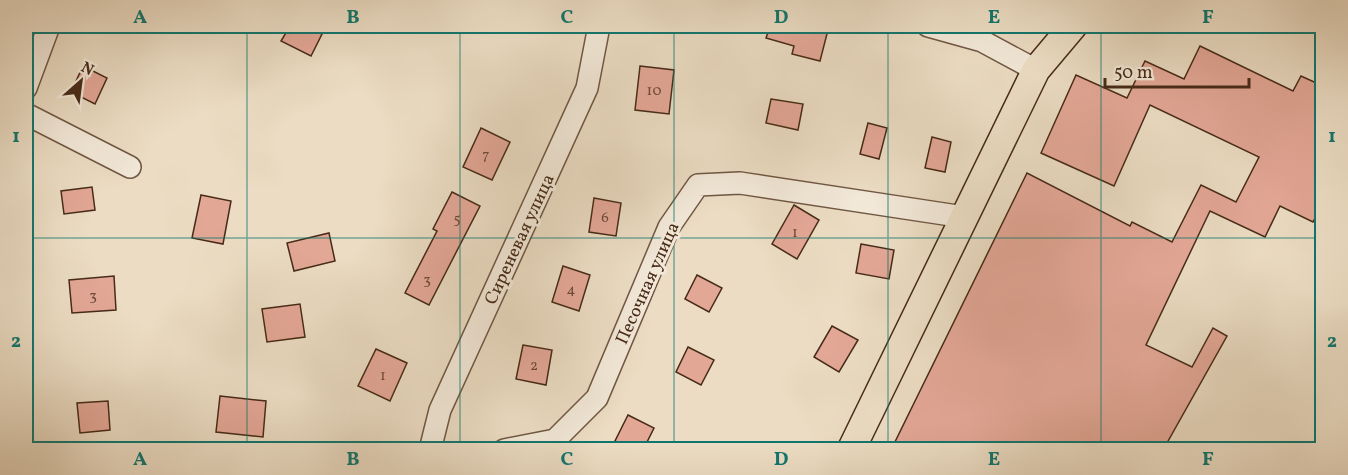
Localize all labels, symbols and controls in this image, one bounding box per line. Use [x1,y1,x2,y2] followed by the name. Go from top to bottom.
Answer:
[133,4,147,32] text: A
[346,4,360,32] text: B
[561,4,574,32] text: C
[774,4,788,32] text: D
[988,4,1000,32] text: E
[1202,4,1214,32] text: F
[51,51,111,111] north arrow
[1105,51,1249,89] scale bar
[77,57,98,82] text: N
[1114,61,1153,86] text: 50 m
[647,81,661,102] house number: 10
[12,123,20,151] text: 1
[1328,123,1336,151] text: 1
[482,145,490,166] house number: 7
[479,170,562,309] street label: Сиреневая улица
[601,208,609,229] house number: 6
[453,209,461,230] house number: 5
[610,218,687,349] street label: Песочная улица
[792,223,798,244] house number: 1
[423,270,431,291] house number: 3
[567,280,576,301] house number: 4
[89,286,97,307] house number: 3
[11,328,21,356] text: 2
[1327,328,1337,356] text: 2
[530,356,538,377] house number: 2
[380,366,386,387] house number: 1
[133,446,147,474] text: A
[346,446,360,474] text: B
[561,446,574,474] text: C
[774,446,788,474] text: D
[988,446,1000,474] text: E
[1202,446,1214,474] text: F

